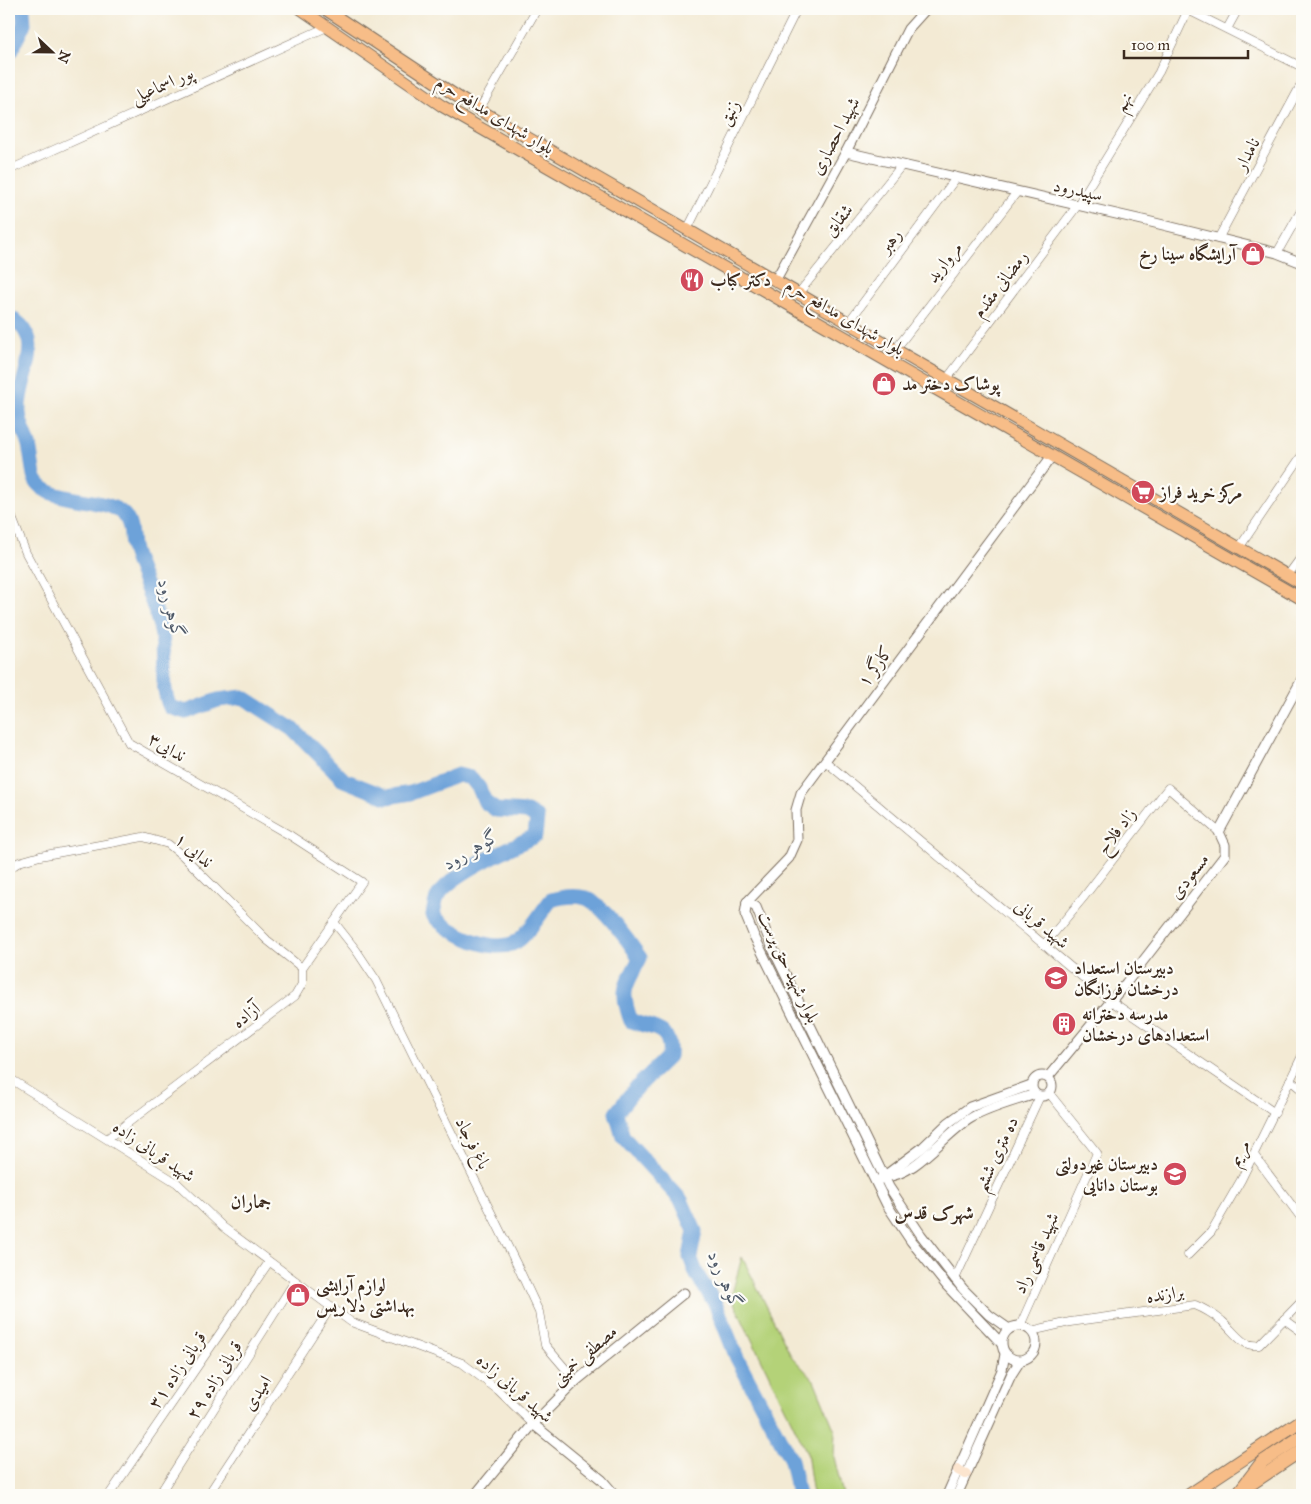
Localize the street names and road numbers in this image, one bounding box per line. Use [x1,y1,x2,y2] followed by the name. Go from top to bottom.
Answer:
[127,61,199,110] street label: پور اسماعیلی
[429,71,558,163] street label: بلوار شهدای مدافع حرم
[1109,88,1142,119] street label: نهم
[805,93,866,179] street label: شهید احصاری
[713,96,745,130] street label: زنبق
[1228,134,1265,176] street label: نامدار
[1051,174,1105,208] street label: سپیدرود
[818,199,858,241] street label: شقایق
[872,224,906,259] street label: رهبر
[921,237,968,288] street label: مروارید
[967,246,1036,325] street label: رمضانی مقدم
[779,274,909,365] street label: بلوار شهدای مدافع حرم
[852,641,897,691] street label: کارگر ۱
[144,728,190,767] street label: ندایی۳
[1091,803,1145,862] street label: زاد فلاح
[170,828,218,873] street label: ندایی ۱
[1164,849,1214,903] street label: مسعودی
[1009,895,1074,954] street label: شهید قربانی
[753,907,825,1027] street label: بلوار شهید حق پرست
[228,996,266,1033] street label: آزاده
[447,1113,495,1175] street label: باغ فرجاد
[969,1113,1029,1198] street label: ده متری ششم
[108,1115,199,1187] street label: شهید قربانی زاده
[1223,1136,1259,1172] street label: مریم
[1008,1209,1065,1298] street label: شهید قاسمی راد
[1145,1280,1185,1308] street label: برازنده
[546,1320,623,1391] street label: مصطفی خمینی
[143,1327,212,1413] street label: قربانی زاده ۳۱
[181,1337,248,1424] street label: قربانی زاده ۲۹
[471,1349,558,1428] street label: شهید قربانی زاده
[238,1371,276,1415] street label: امیدی

